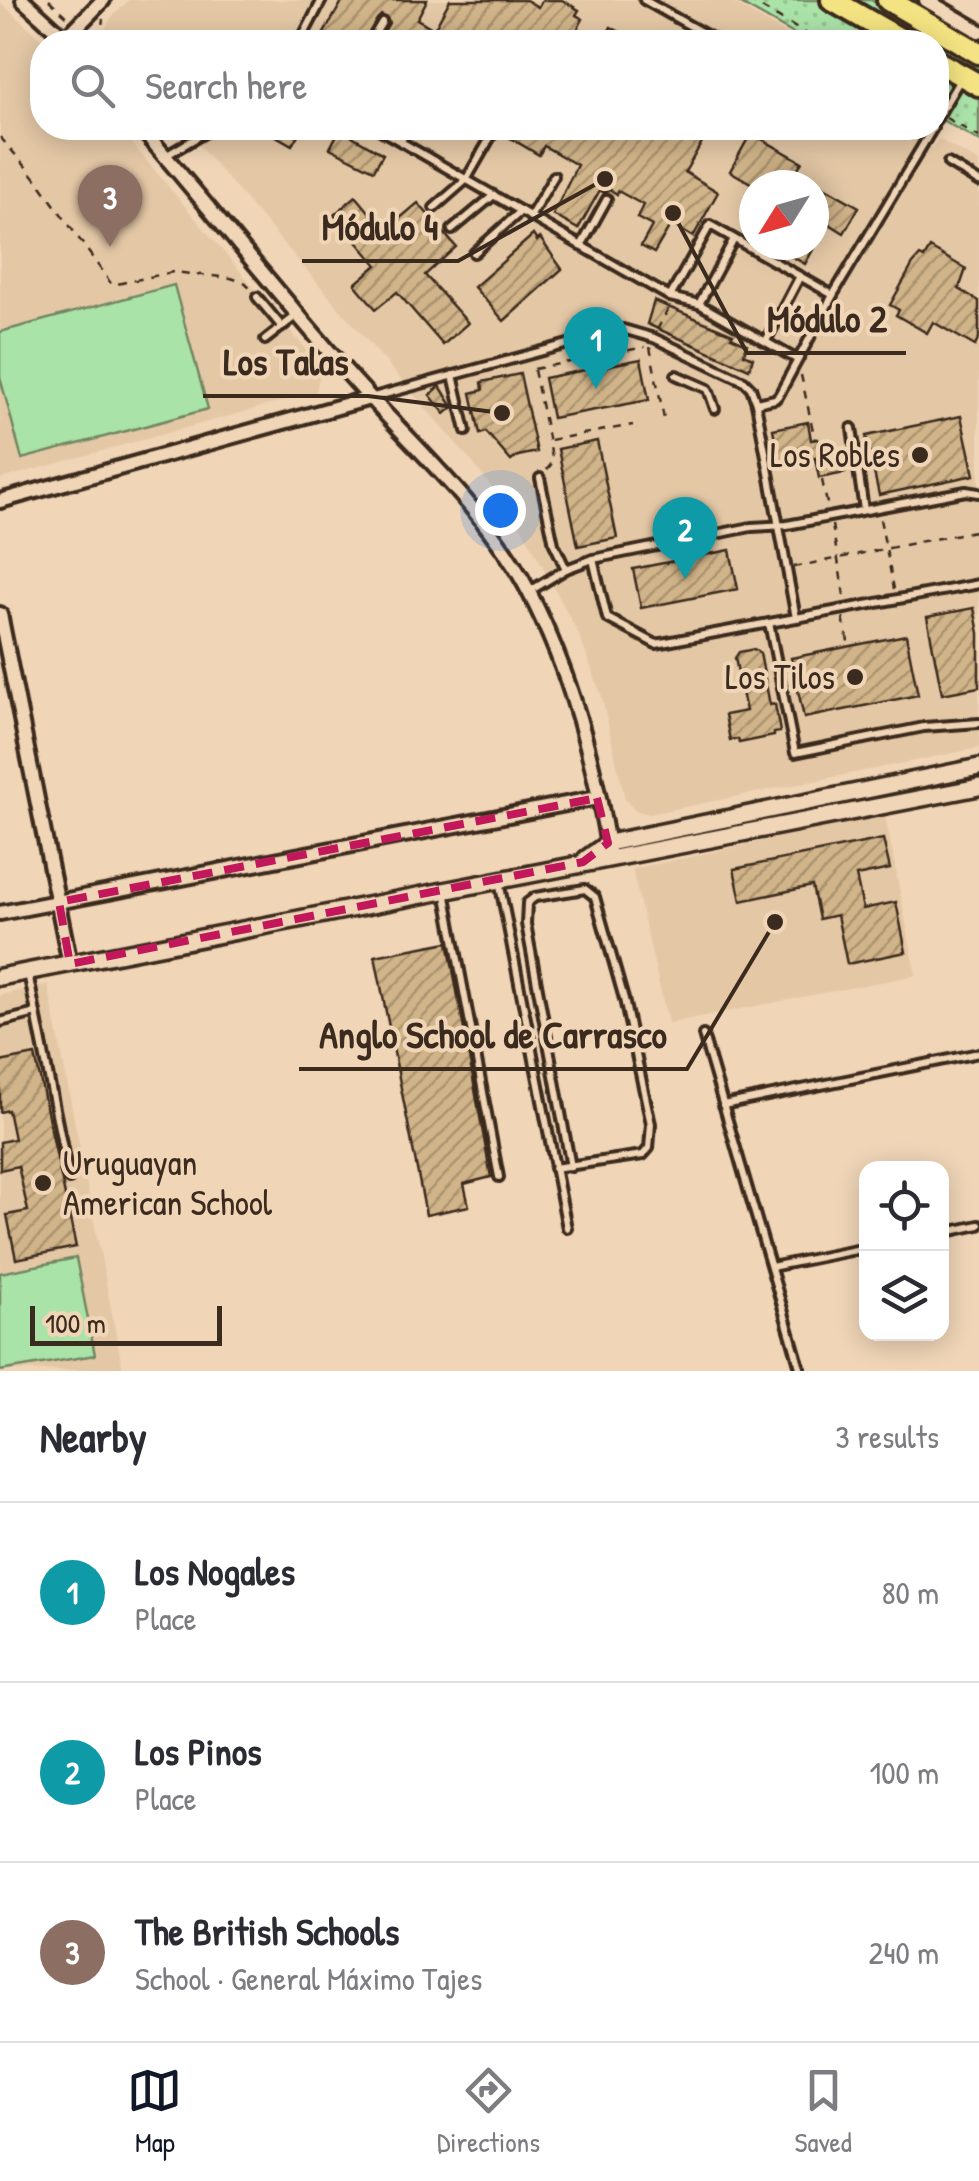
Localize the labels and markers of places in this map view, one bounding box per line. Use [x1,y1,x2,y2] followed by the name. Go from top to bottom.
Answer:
[78,164,142,247] pin: 3
[302,193,458,261] callout: Módulo 4
[747,285,906,353] callout: Módulo 2
[564,306,628,389] pin: 1
[203,328,368,396] callout: Los Talas
[770,431,900,478] place label: Los Robles
[909,444,931,466] marker: Los Robles
[652,496,718,579] pin: 2
[725,653,835,700] place label: Los Tilos
[844,666,866,688] marker: Los Tilos
[299,1001,687,1069] callout: Anglo School de Carrasco
[63,1139,273,1226] place label: Uruguayan American School
[32,1172,54,1194] marker: Uruguayan American School

